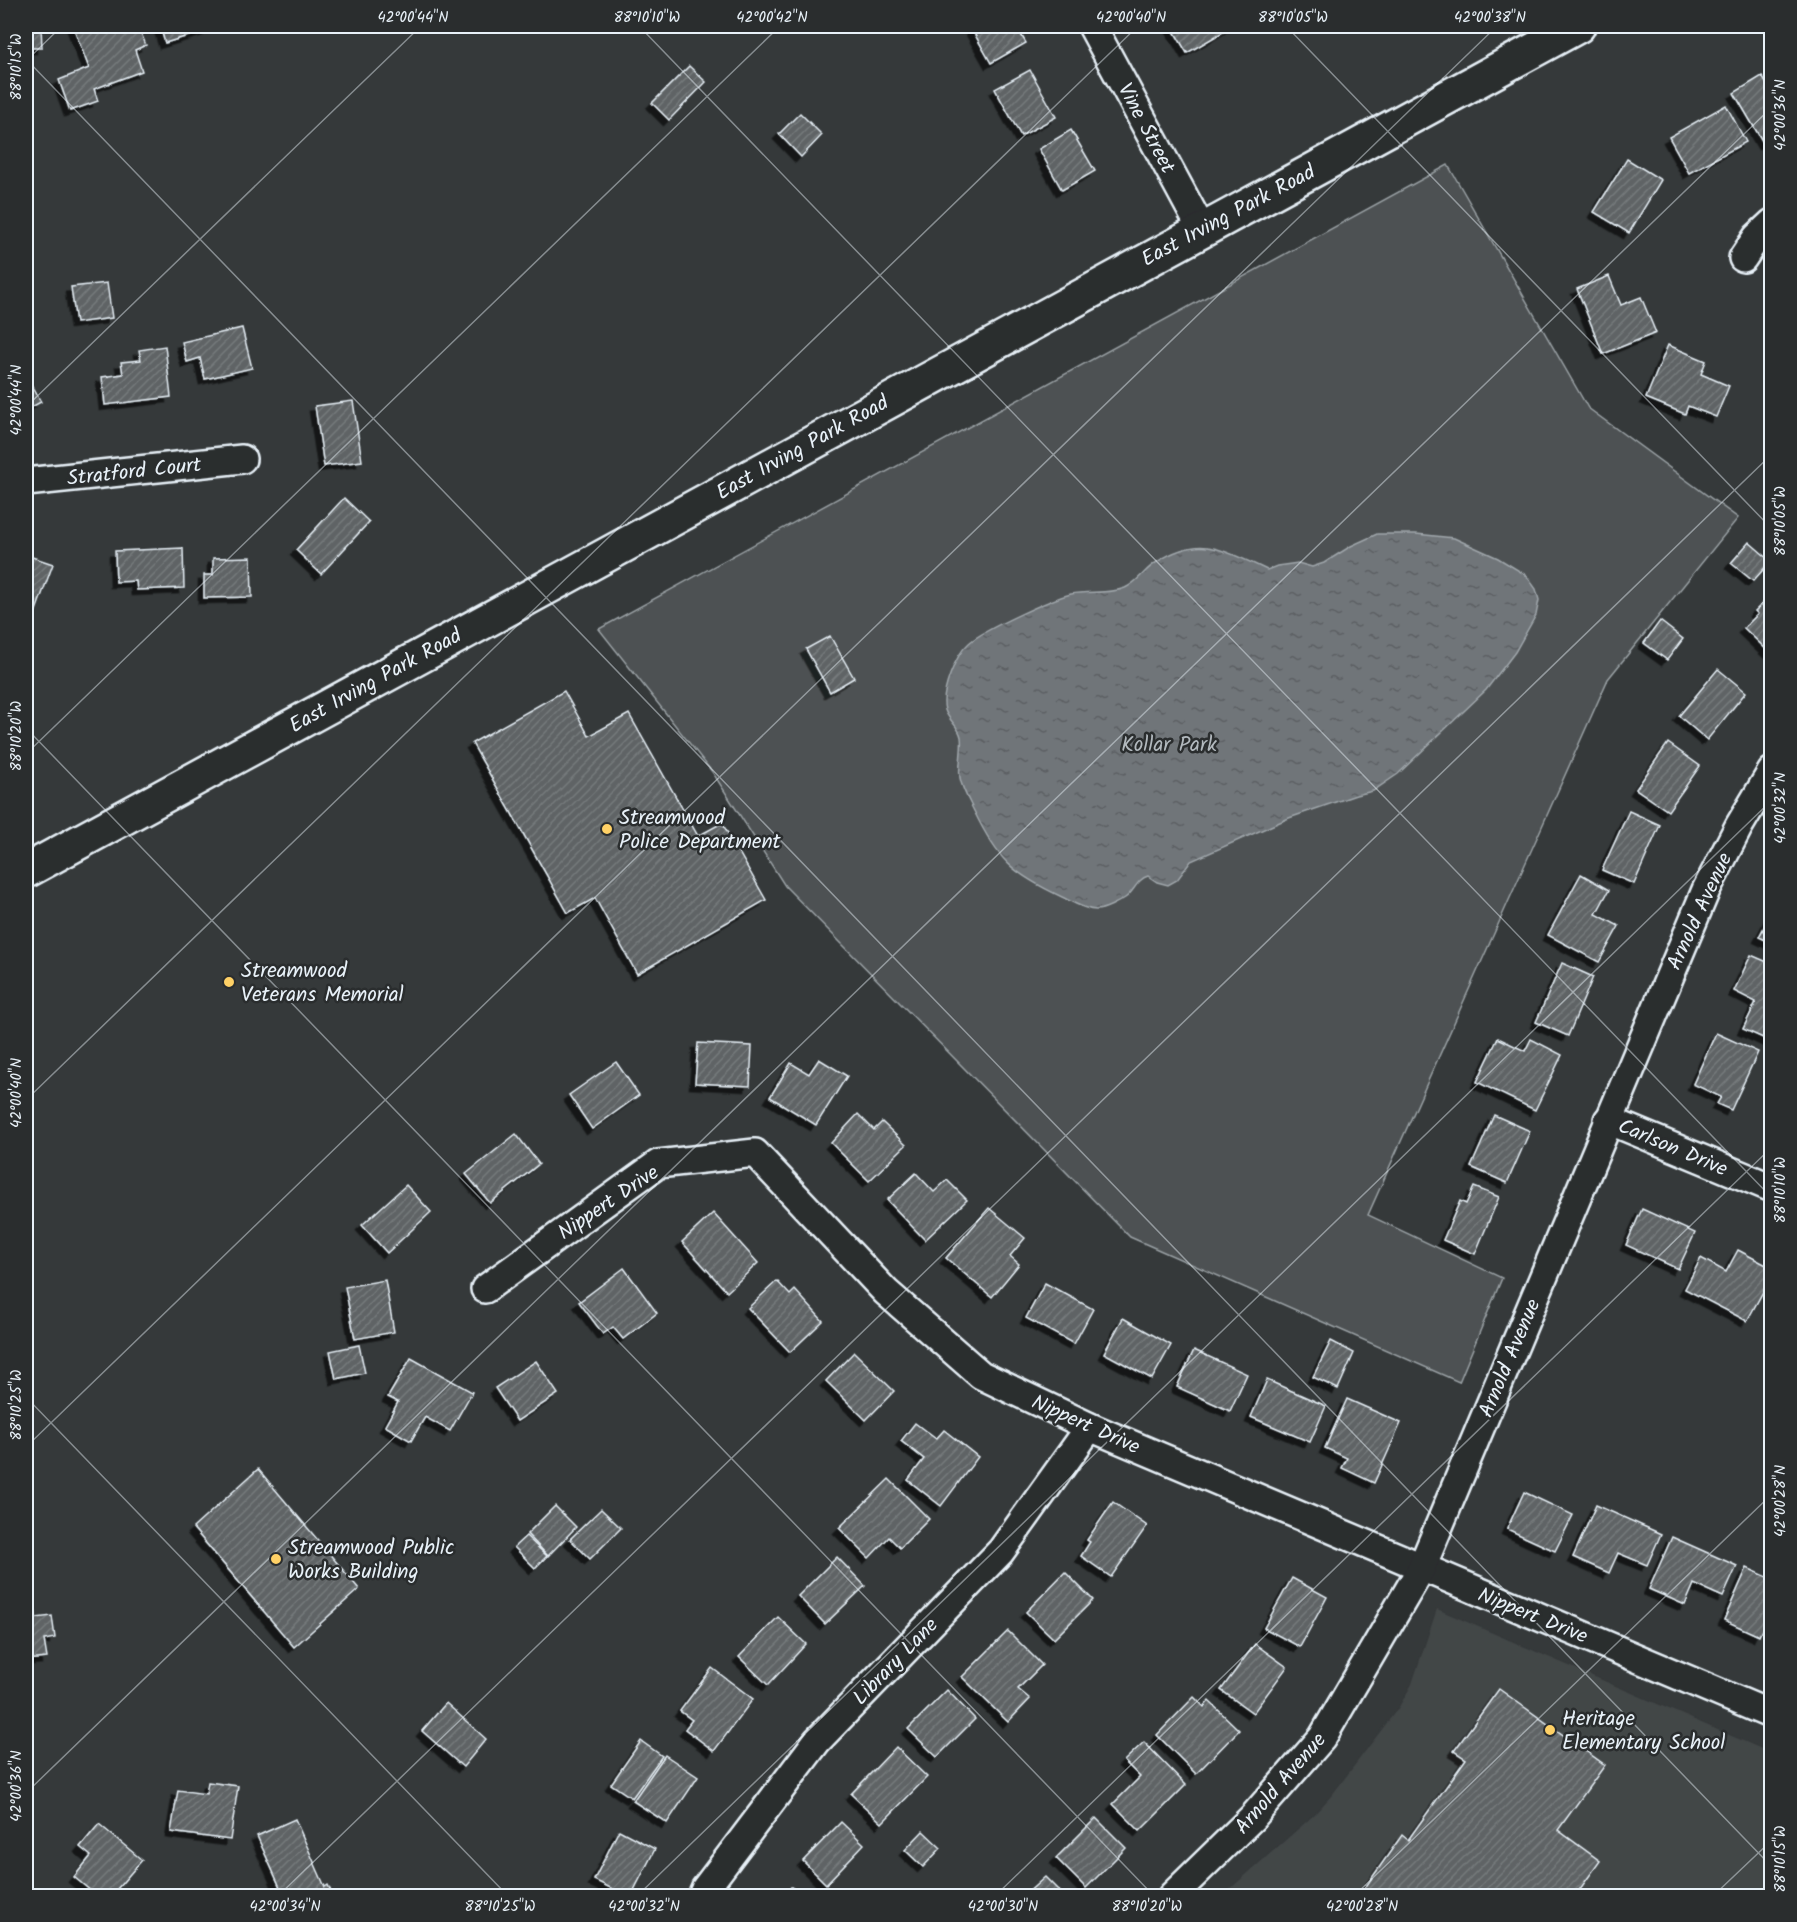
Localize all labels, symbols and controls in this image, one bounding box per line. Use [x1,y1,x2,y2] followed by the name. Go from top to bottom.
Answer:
[378,6,448,30] text: 42°00'44"N
[614,6,680,30] text: 88°10'10"W
[736,6,808,30] text: 42°00'42"N
[1096,6,1166,30] text: 42°00'40"N
[1258,6,1328,30] text: 88°10'05"W
[1454,6,1526,30] text: 42°00'38"N
[5,33,29,101] text: 88°10'15"W
[1108,77,1184,181] street label: Vine Street
[1769,79,1793,151] text: 42°00'36"N
[1136,156,1322,276] street label: East Irving Park Road
[5,365,29,435] text: 42°00'44"N
[710,387,896,510] street label: East Irving Park Road
[65,449,204,496] street label: Stratford Court
[1769,486,1793,556] text: 88°10'05"W
[283,620,469,743] street label: East Irving Park Road
[5,701,29,771] text: 88°10'20"W
[1121,729,1217,762] park label: Kollar Park
[1769,772,1793,844] text: 42°00'32"N
[619,802,782,859] place label: Streamwood Police Department
[600,822,614,836] marker: Streamwood Police Department
[1659,847,1742,976] street label: Arnold Avenue
[241,955,404,1012] place label: Streamwood Veterans Memorial
[222,975,236,989] marker: Streamwood Veterans Memorial
[5,1058,29,1128] text: 42°00'40"N
[1612,1110,1733,1187] street label: Carlson Drive
[552,1157,667,1249] street label: Nippert Drive
[1769,1157,1793,1223] text: 88°10'10"W
[1471,1294,1550,1423] street label: Arnold Avenue
[5,1369,29,1441] text: 88°10'25"W
[1026,1387,1146,1464] street label: Nippert Drive
[1769,1465,1793,1537] text: 42°00'28"N
[288,1532,454,1589] place label: Streamwood Public Works Building
[269,1552,283,1566] marker: Streamwood Public Works Building
[1472,1579,1593,1654] street label: Nippert Drive
[845,1610,947,1714] street label: Library Lane
[1562,1703,1725,1760] place label: Heritage Elementary School
[1543,1723,1557,1737] marker: Heritage Elementary School
[1227,1725,1335,1842] street label: Arnold Avenue
[5,1750,29,1822] text: 42°00'36"N
[1769,1825,1793,1893] text: 88°10'15"W
[249,1895,321,1919] text: 42°00'34"N
[465,1895,536,1919] text: 88°10'25"W
[608,1895,680,1919] text: 42°00'32"N
[968,1895,1038,1919] text: 42°00'30"N
[1112,1895,1182,1919] text: 88°10'20"W
[1326,1895,1398,1919] text: 42°00'28"N

